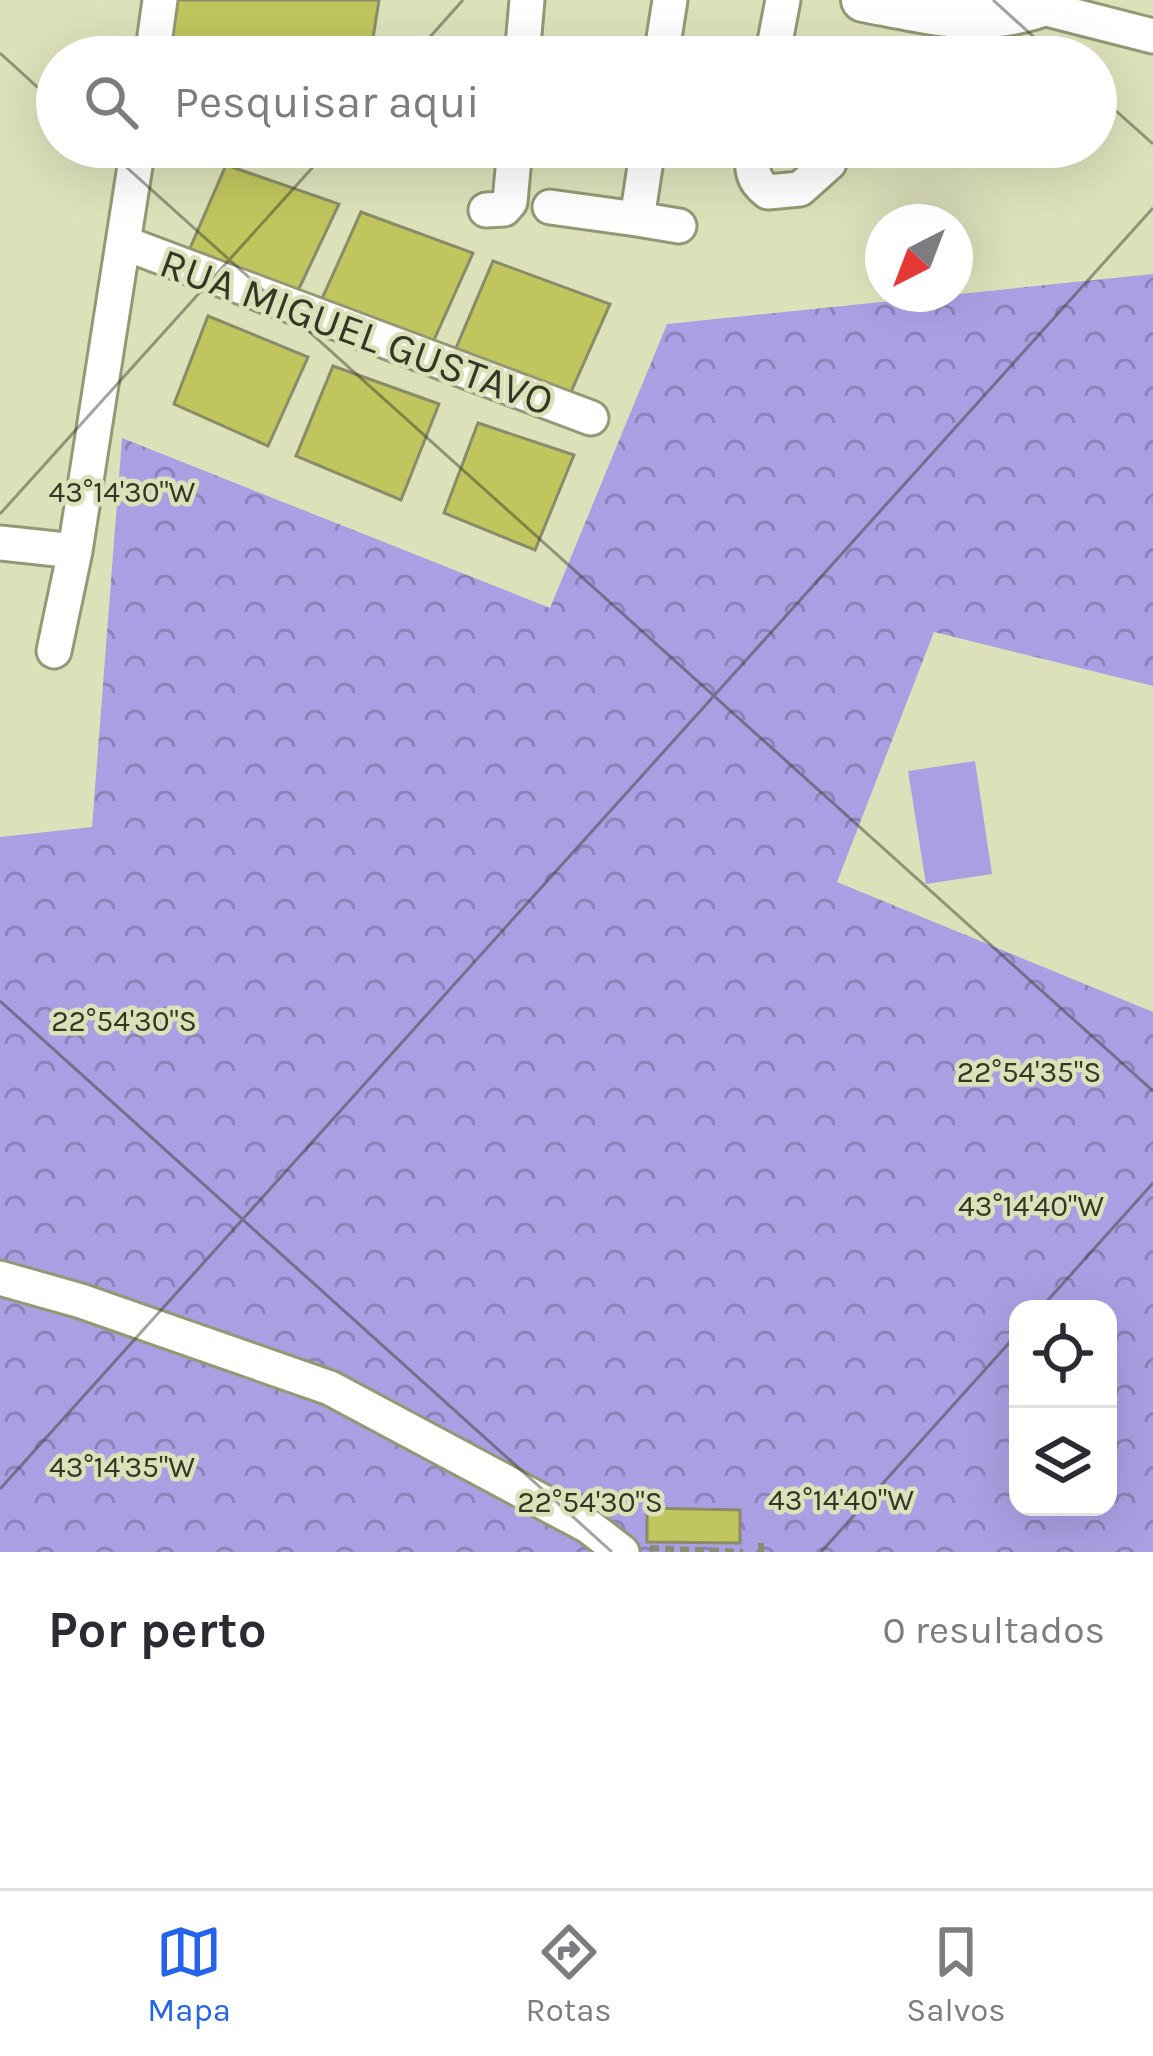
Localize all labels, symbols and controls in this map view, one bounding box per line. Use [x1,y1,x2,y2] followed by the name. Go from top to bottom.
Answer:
[36,36,1117,168] search box
[78,69,144,135] icon: search
[174,76,480,128] text: Pesquisar aqui
[865,204,973,312] north arrow
[153,238,560,426] street label: RUA MIGUEL GUSTAVO
[49,474,196,510] text: 43°14'30"W
[51,1003,197,1039] text: 22°54'30"S
[957,1054,1101,1090] text: 22°54'35"S
[958,1188,1104,1224] text: 43°14'40"W
[1009,1300,1117,1516] map controls
[1009,1300,1117,1408] button: locate
[1009,1408,1117,1516] button: layers
[49,1449,195,1485] text: 43°14'35"W
[768,1482,914,1518] text: 43°14'40"W
[517,1484,663,1520] text: 22°54'30"S
[48,1600,267,1660] text: Por perto
[882,1607,1105,1653] text: 0 resultados
[147,1919,231,2029] tab: Mapa
[526,1919,612,2029] tab: Rotas
[906,1919,1006,2029] tab: Salvos

